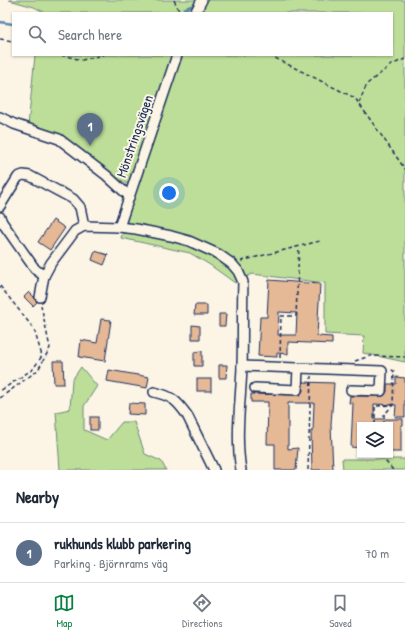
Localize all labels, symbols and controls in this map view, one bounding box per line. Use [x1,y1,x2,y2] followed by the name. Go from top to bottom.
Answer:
[12,12,393,56] search box
[26,23,48,45] icon: search
[58,24,122,45] text: Search here
[111,92,158,180] street label: Mönstringsvägen
[77,113,103,146] pin: 1
[159,183,179,203] your location
[357,422,393,458] map controls
[357,422,393,458] button: layers
[16,485,59,508] text: Nearby
[54,533,191,554] text: rukhunds klubb parkering
[27,544,31,562] text: 1
[365,544,389,562] text: 70 m
[54,554,168,572] text: Parking · Björnrams väg
[53,592,75,630] tab: Map
[182,592,223,630] tab: Directions
[329,592,352,630] tab: Saved

